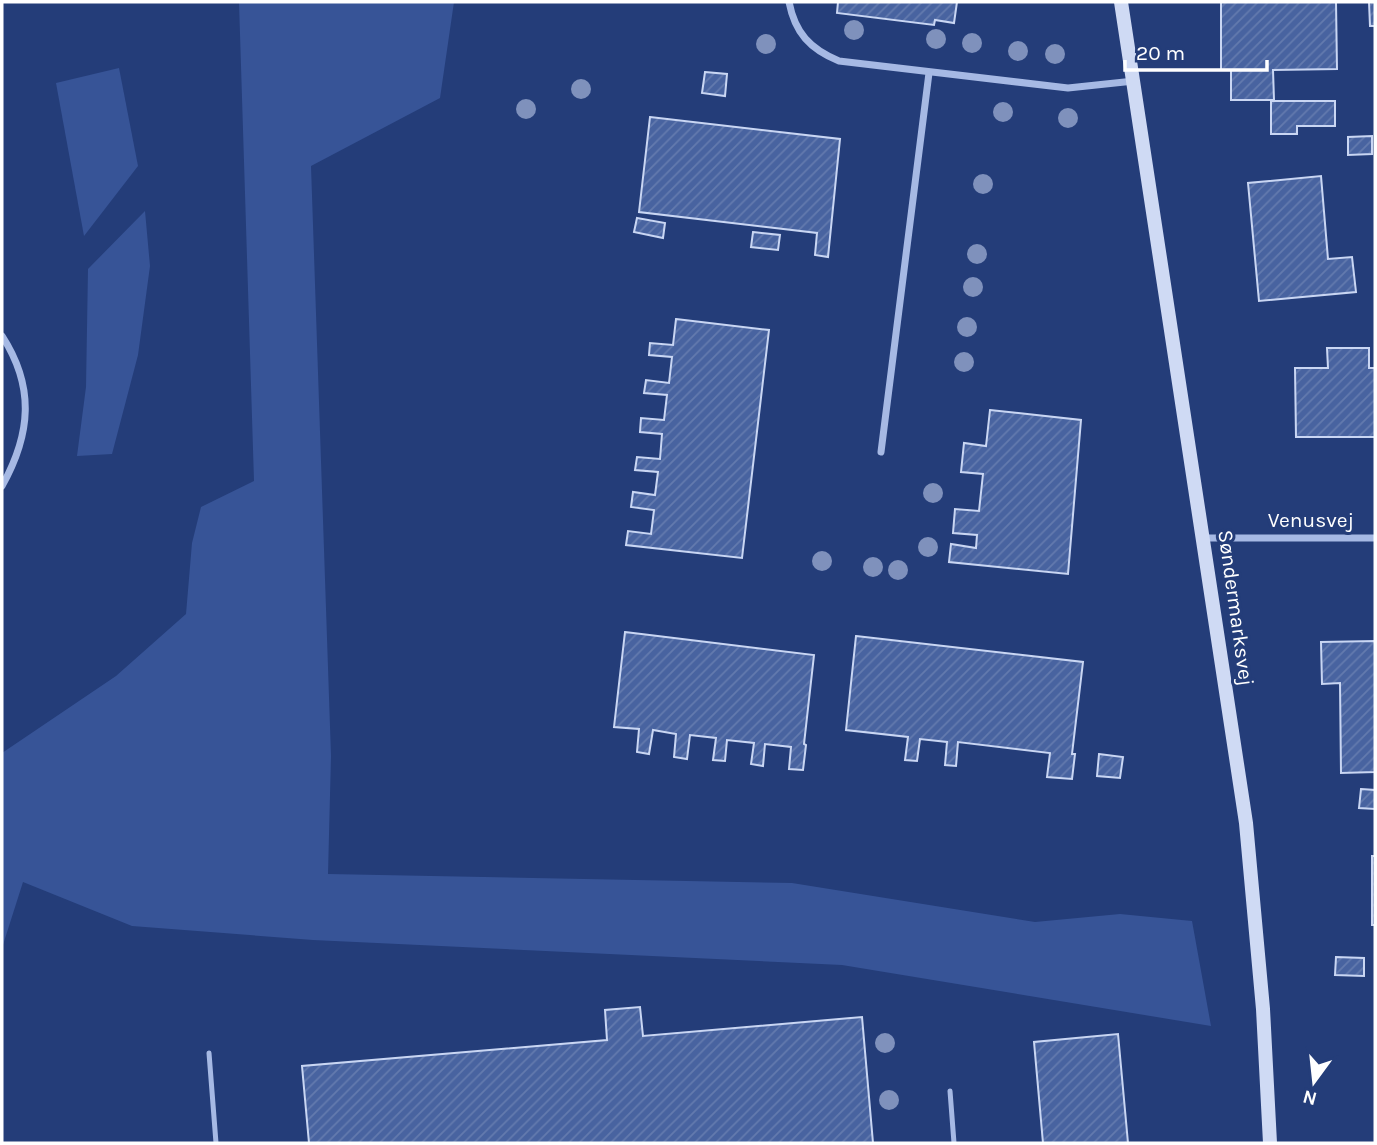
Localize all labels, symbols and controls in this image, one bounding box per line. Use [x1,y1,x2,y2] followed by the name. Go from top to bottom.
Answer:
[1125,28,1267,72] scale bar
[1136,41,1185,65] text: 20 m
[1268,508,1354,532] street label: Venusvej
[1213,528,1259,688] street label: Søndermarksvej
[1279,1047,1349,1117] north arrow
[1300,1085,1319,1110] text: N

